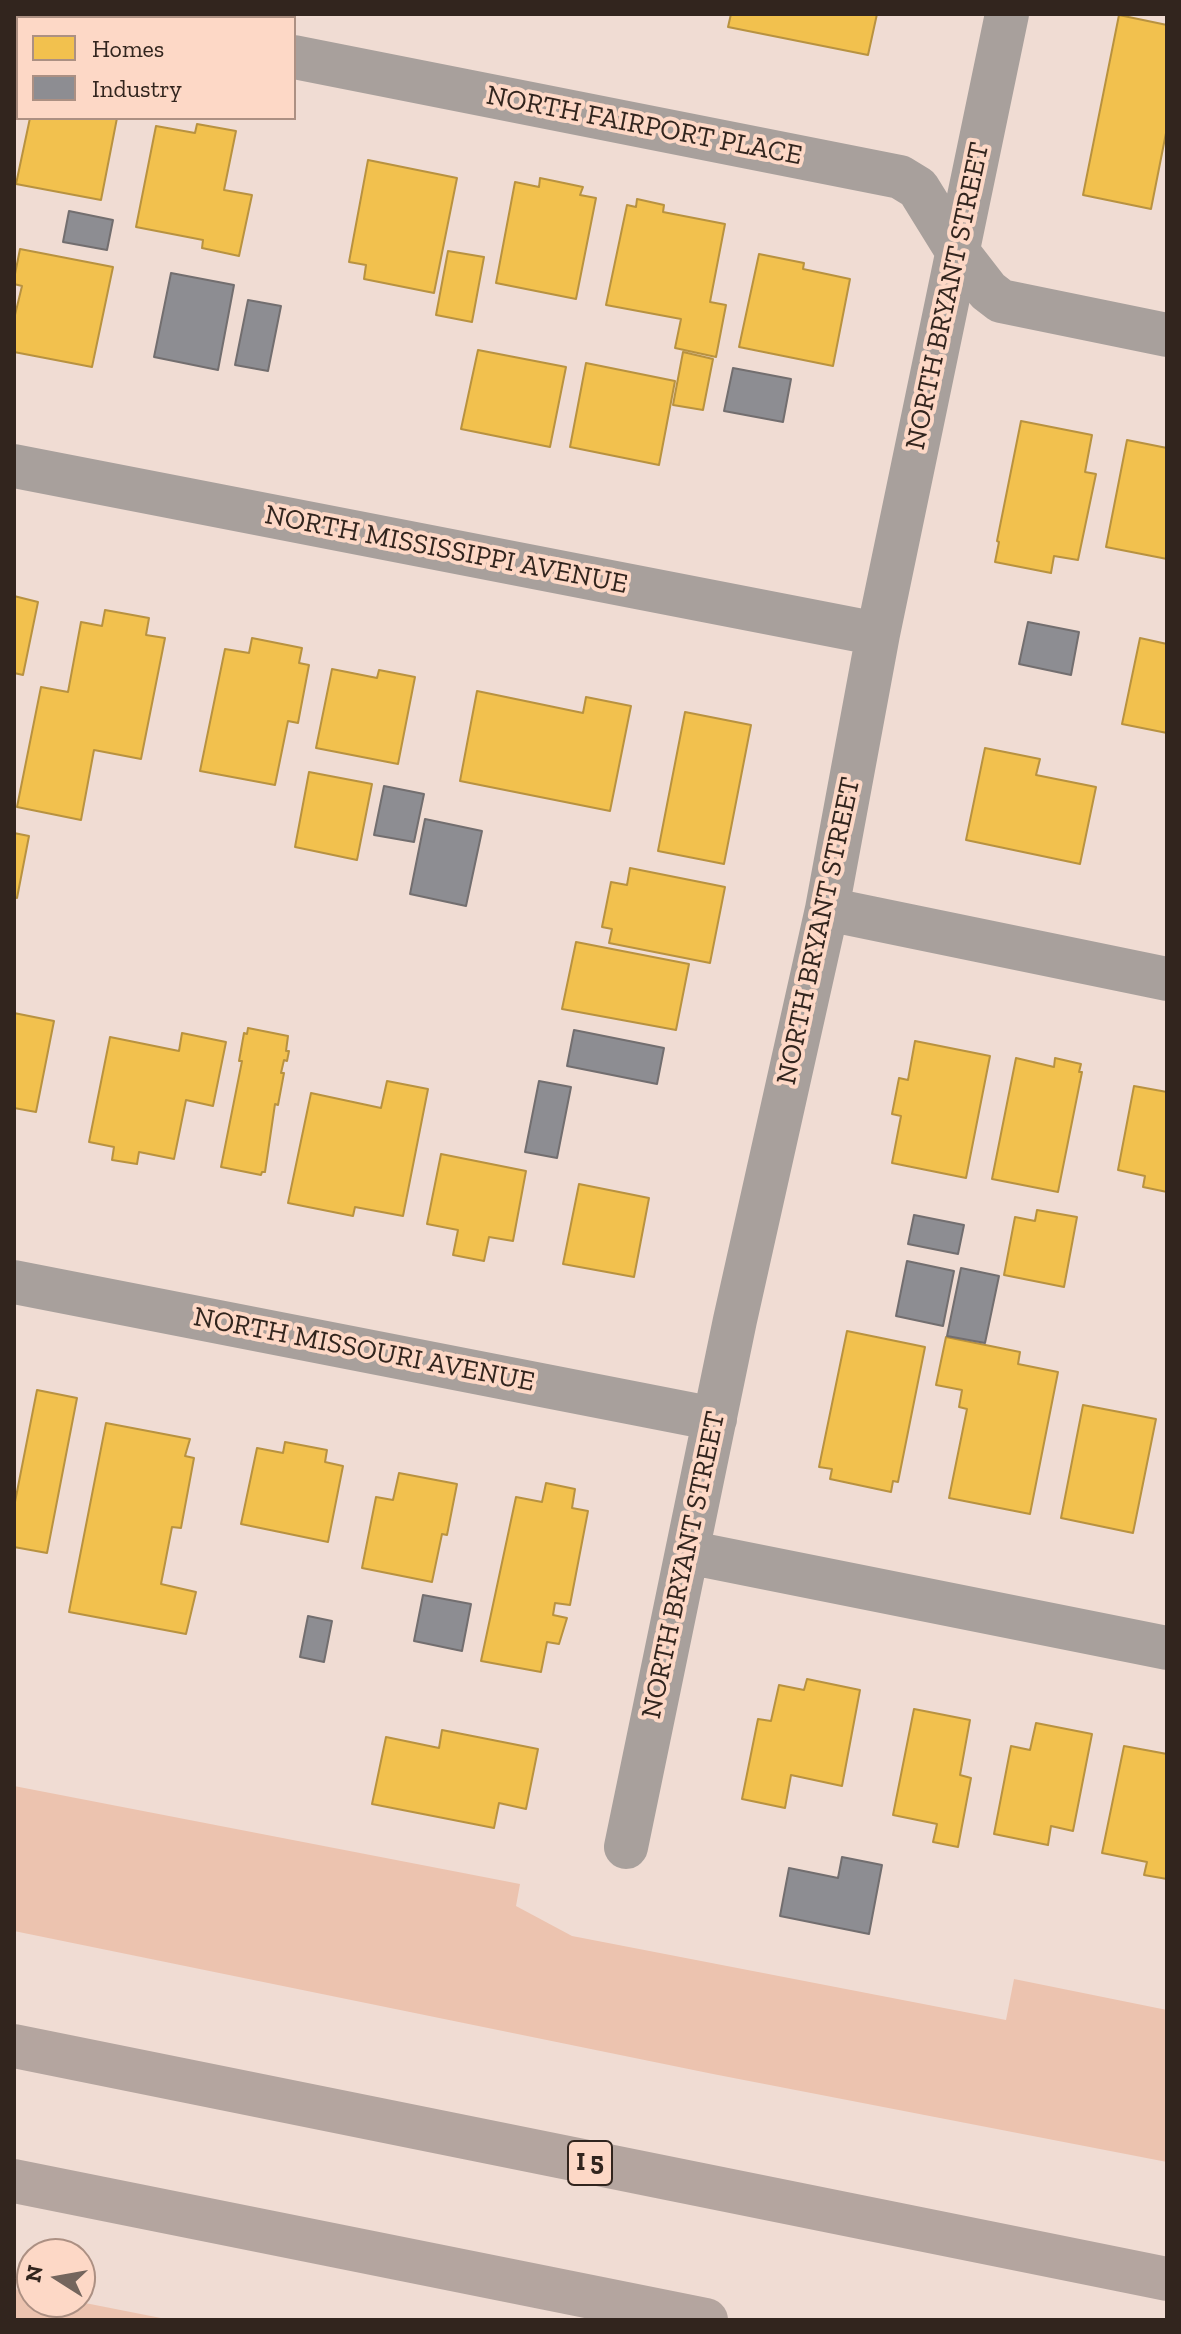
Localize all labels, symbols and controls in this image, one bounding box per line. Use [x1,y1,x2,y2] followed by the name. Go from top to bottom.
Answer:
[16,16,296,120] legend
[92,34,164,63] text: Homes
[92,74,182,103] text: Industry
[483,79,805,173] street label: NORTH FAIRPORT PLACE
[899,139,997,453] street label: NORTH BRYANT STREET
[262,498,630,602] street label: NORTH MISSISSIPPI AVENUE
[770,774,868,1088] street label: NORTH BRYANT STREET
[191,1300,537,1400] street label: NORTH MISSOURI AVENUE
[635,1408,733,1722] street label: NORTH BRYANT STREET
[568,2141,612,2185] road number: I 5
[16,2238,96,2318] north arrow
[19,2263,49,2285] text: N

